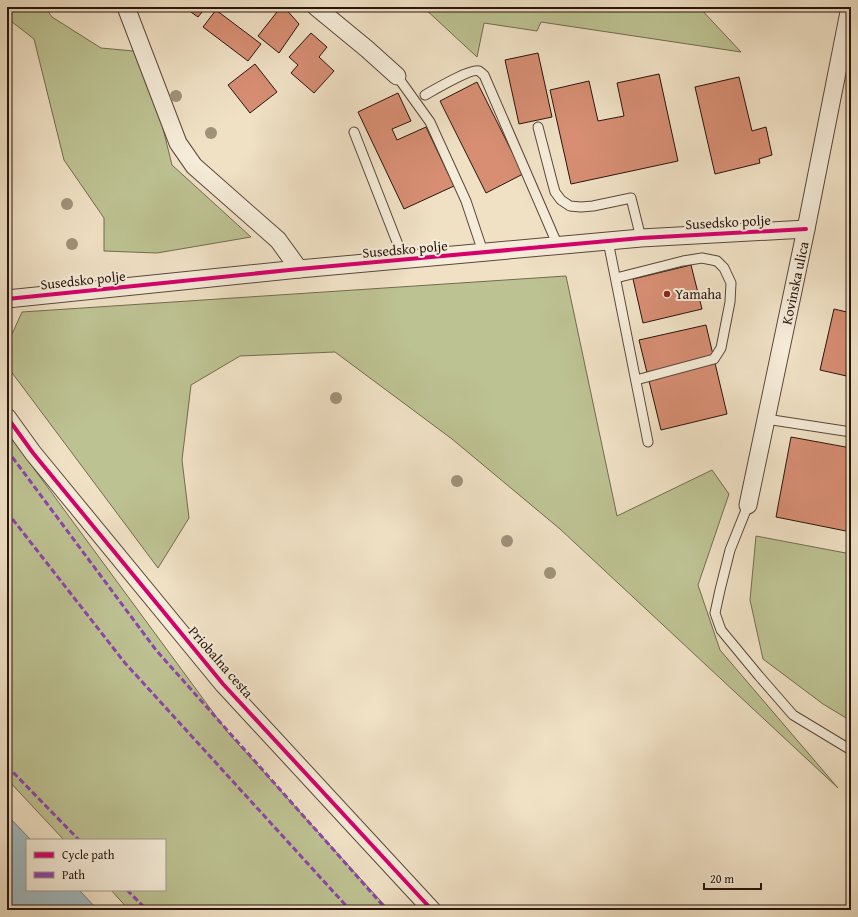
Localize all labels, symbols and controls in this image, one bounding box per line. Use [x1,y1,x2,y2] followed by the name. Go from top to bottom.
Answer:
[685,210,772,234] street label: Susedsko polje
[361,235,449,263] street label: Susedsko polje
[776,239,814,326] street label: Kovinska ulica
[39,266,127,294] street label: Susedsko polje
[675,284,722,304] place label: Yamaha
[662,289,672,299] marker: Yamaha
[184,622,258,703] street label: Priobalna cesta
[26,839,166,891] legend
[62,846,115,863] text: Cycle path
[704,865,761,891] scale bar
[62,866,85,883] text: Path
[710,870,734,887] text: 20 m

